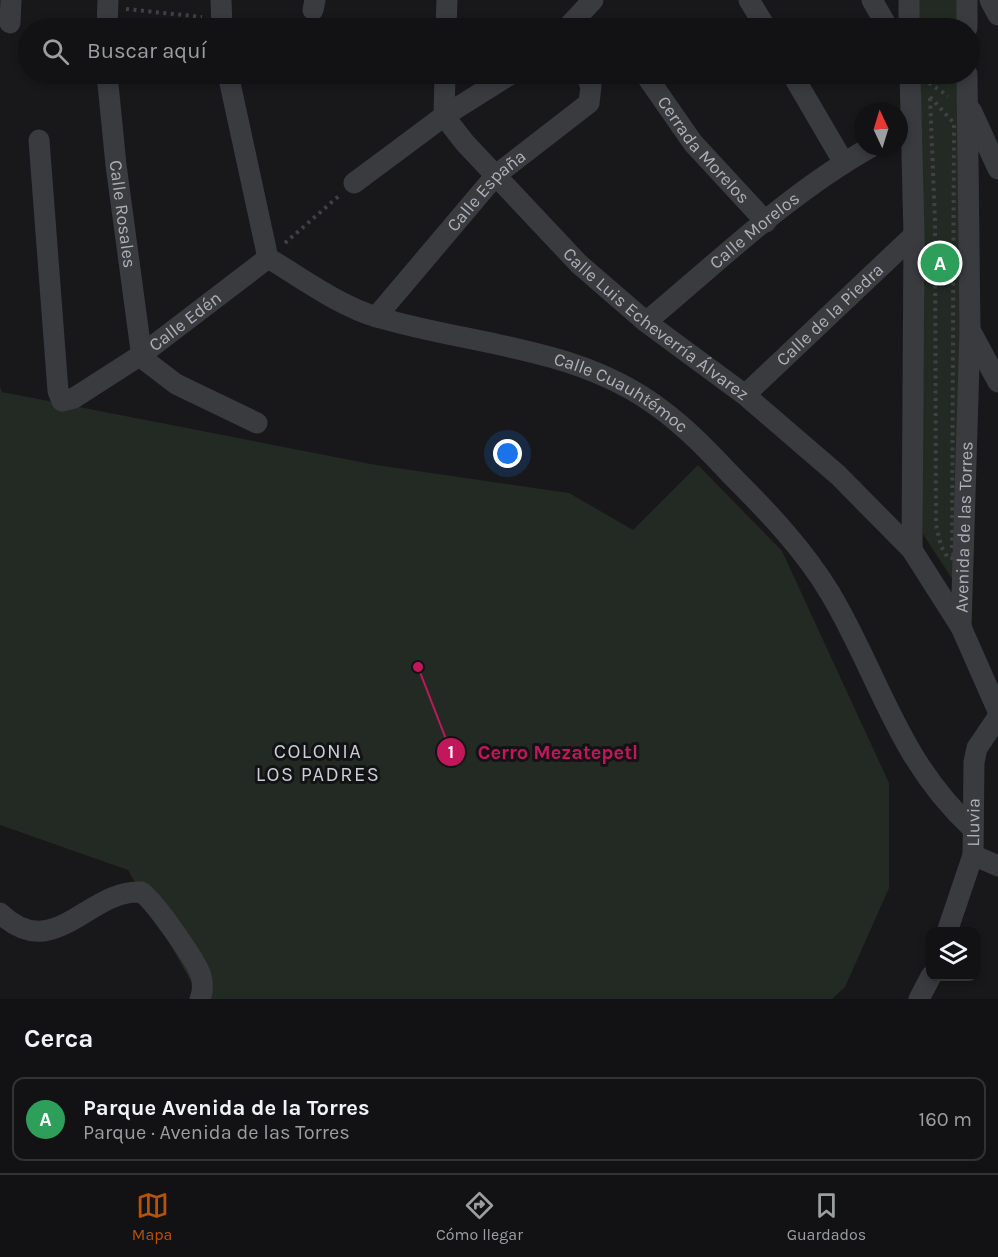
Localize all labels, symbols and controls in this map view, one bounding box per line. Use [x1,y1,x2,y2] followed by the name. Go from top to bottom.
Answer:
[18,18,980,84] search box
[39,35,72,68] icon: search
[87,38,207,64] text: Buscar aquí
[653,92,754,208] street label: Cerrada Morelos
[854,102,908,156] north arrow
[442,145,530,236] street label: Calle España
[104,159,141,269] street label: Calle Rosales
[705,187,804,274] street label: Calle Morelos
[920,240,960,286] pin: A
[558,243,753,405] street label: Calle Luis Echeverría Álvarez
[772,259,888,371] street label: Calle de la Piedra
[144,287,226,356] street label: Calle Edén
[551,348,693,437] street label: Calle Cuauhtémoc
[493,439,522,468] your location
[950,441,978,613] street label: Avenida de las Torres
[436,733,650,771] callout: Cerro Mezatepetl
[256,740,380,786] district label: COLONIA LOS PADRES
[448,741,454,763] text: 1
[478,741,638,764] text: Cerro Mezatepetl
[962,798,985,847] street label: Lluvia
[926,927,980,981] map controls
[926,927,980,981] button: layers
[24,1023,93,1054] text: Cerca
[83,1095,370,1121] text: Parque Avenida de la Torres
[39,1108,52,1131] text: A
[919,1108,972,1131] text: 160 m
[83,1121,350,1144] text: Parque · Avenida de las Torres
[132,1189,172,1244] tab: Mapa
[436,1189,523,1244] tab: Cómo llegar
[787,1189,866,1244] tab: Guardados

